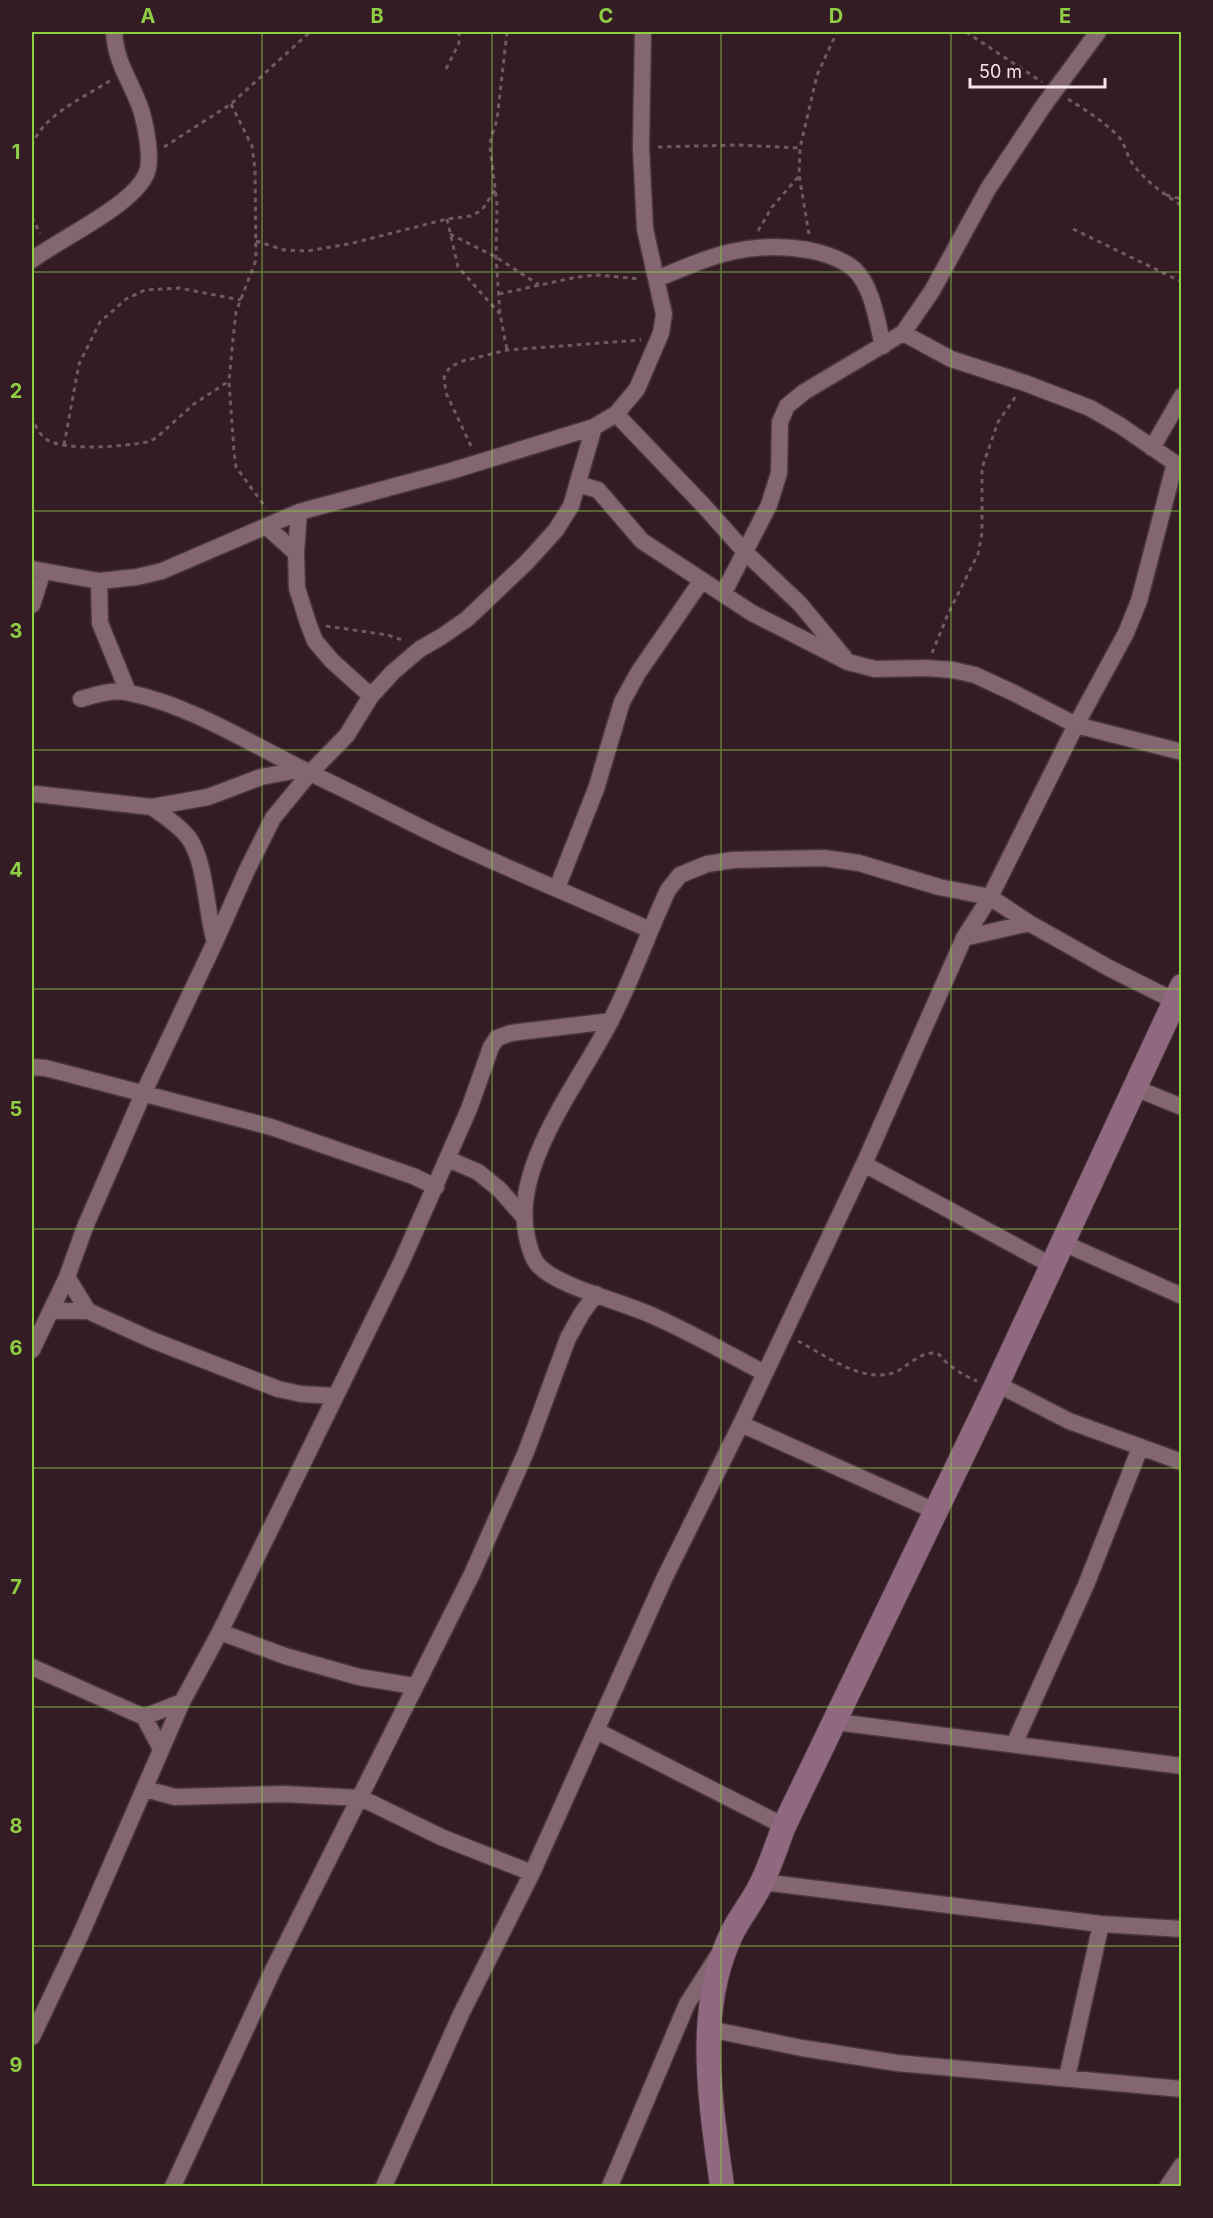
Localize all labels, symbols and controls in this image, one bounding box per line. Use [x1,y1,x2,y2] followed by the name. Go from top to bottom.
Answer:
[141,4,156,28] text: A
[370,4,384,28] text: B
[599,4,613,28] text: C
[829,4,843,28] text: D
[1059,4,1071,28] text: E
[970,51,1105,89] scale bar
[979,61,1022,82] text: 50 m
[12,140,20,164] text: 1
[10,379,22,403] text: 2
[10,619,22,643] text: 3
[9,858,23,882] text: 4
[10,1097,22,1121] text: 5
[10,1336,23,1360] text: 6
[10,1575,22,1599] text: 7
[9,1814,23,1838] text: 8
[10,2053,23,2077] text: 9

